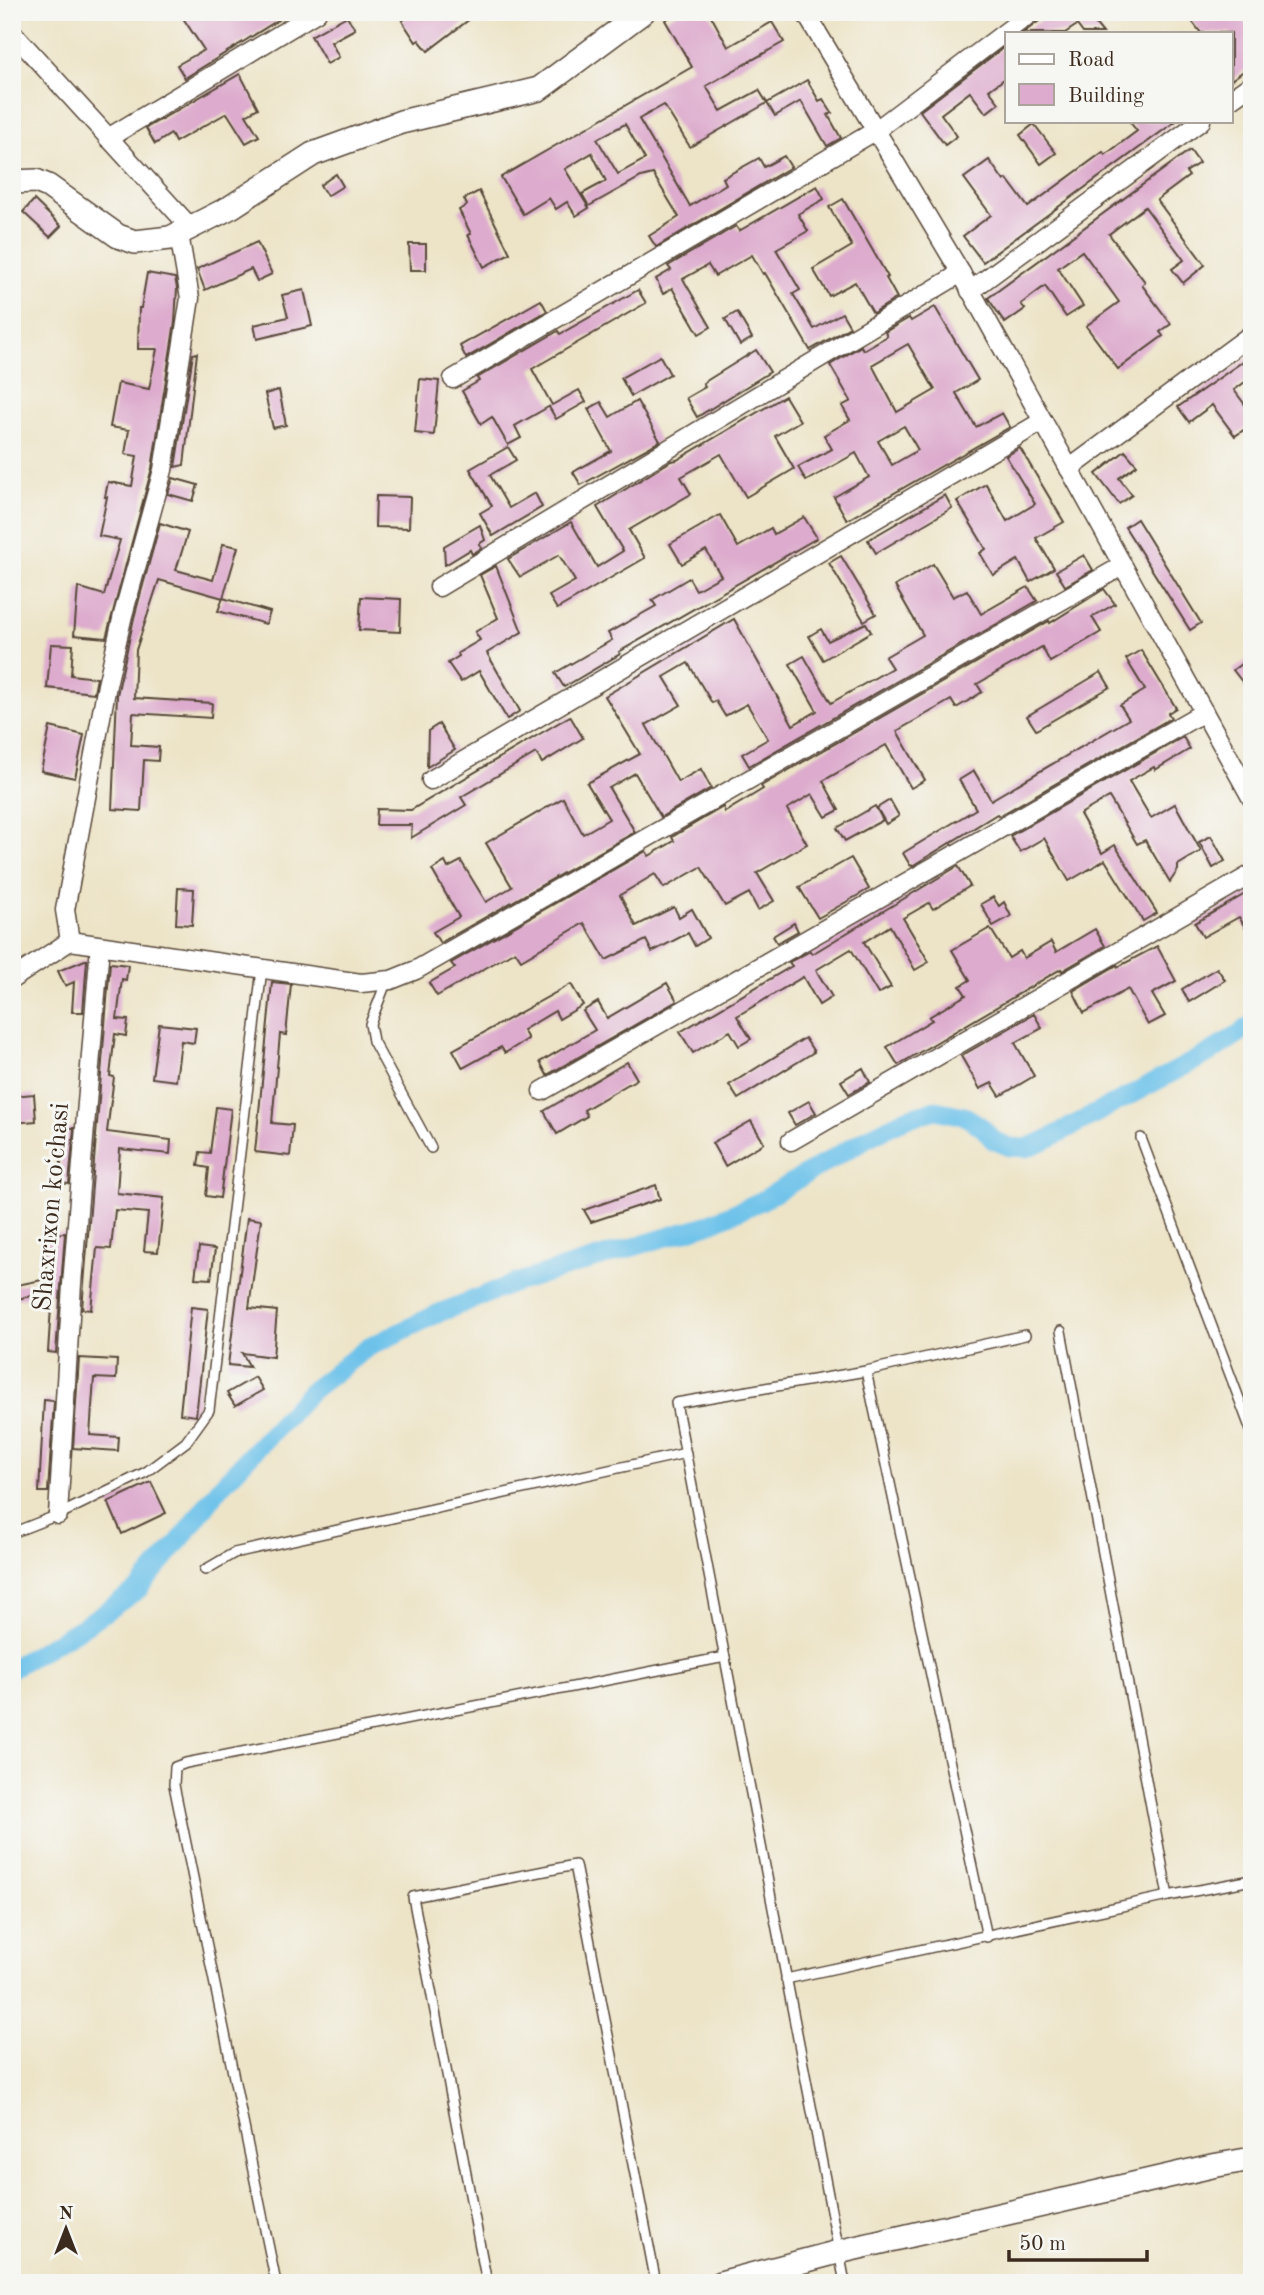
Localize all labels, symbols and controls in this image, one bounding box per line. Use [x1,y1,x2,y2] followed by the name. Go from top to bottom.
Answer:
[1005,32,1232,122] legend
[1068,50,1115,71] text: Road
[1068,86,1145,107] text: Building
[30,1101,74,1313] street label: Shaxrixon koʻchasi
[32,2194,102,2264] north arrow
[59,2205,74,2224] text: N
[1009,2218,1147,2262] scale bar
[1019,2234,1066,2255] text: 50 m

